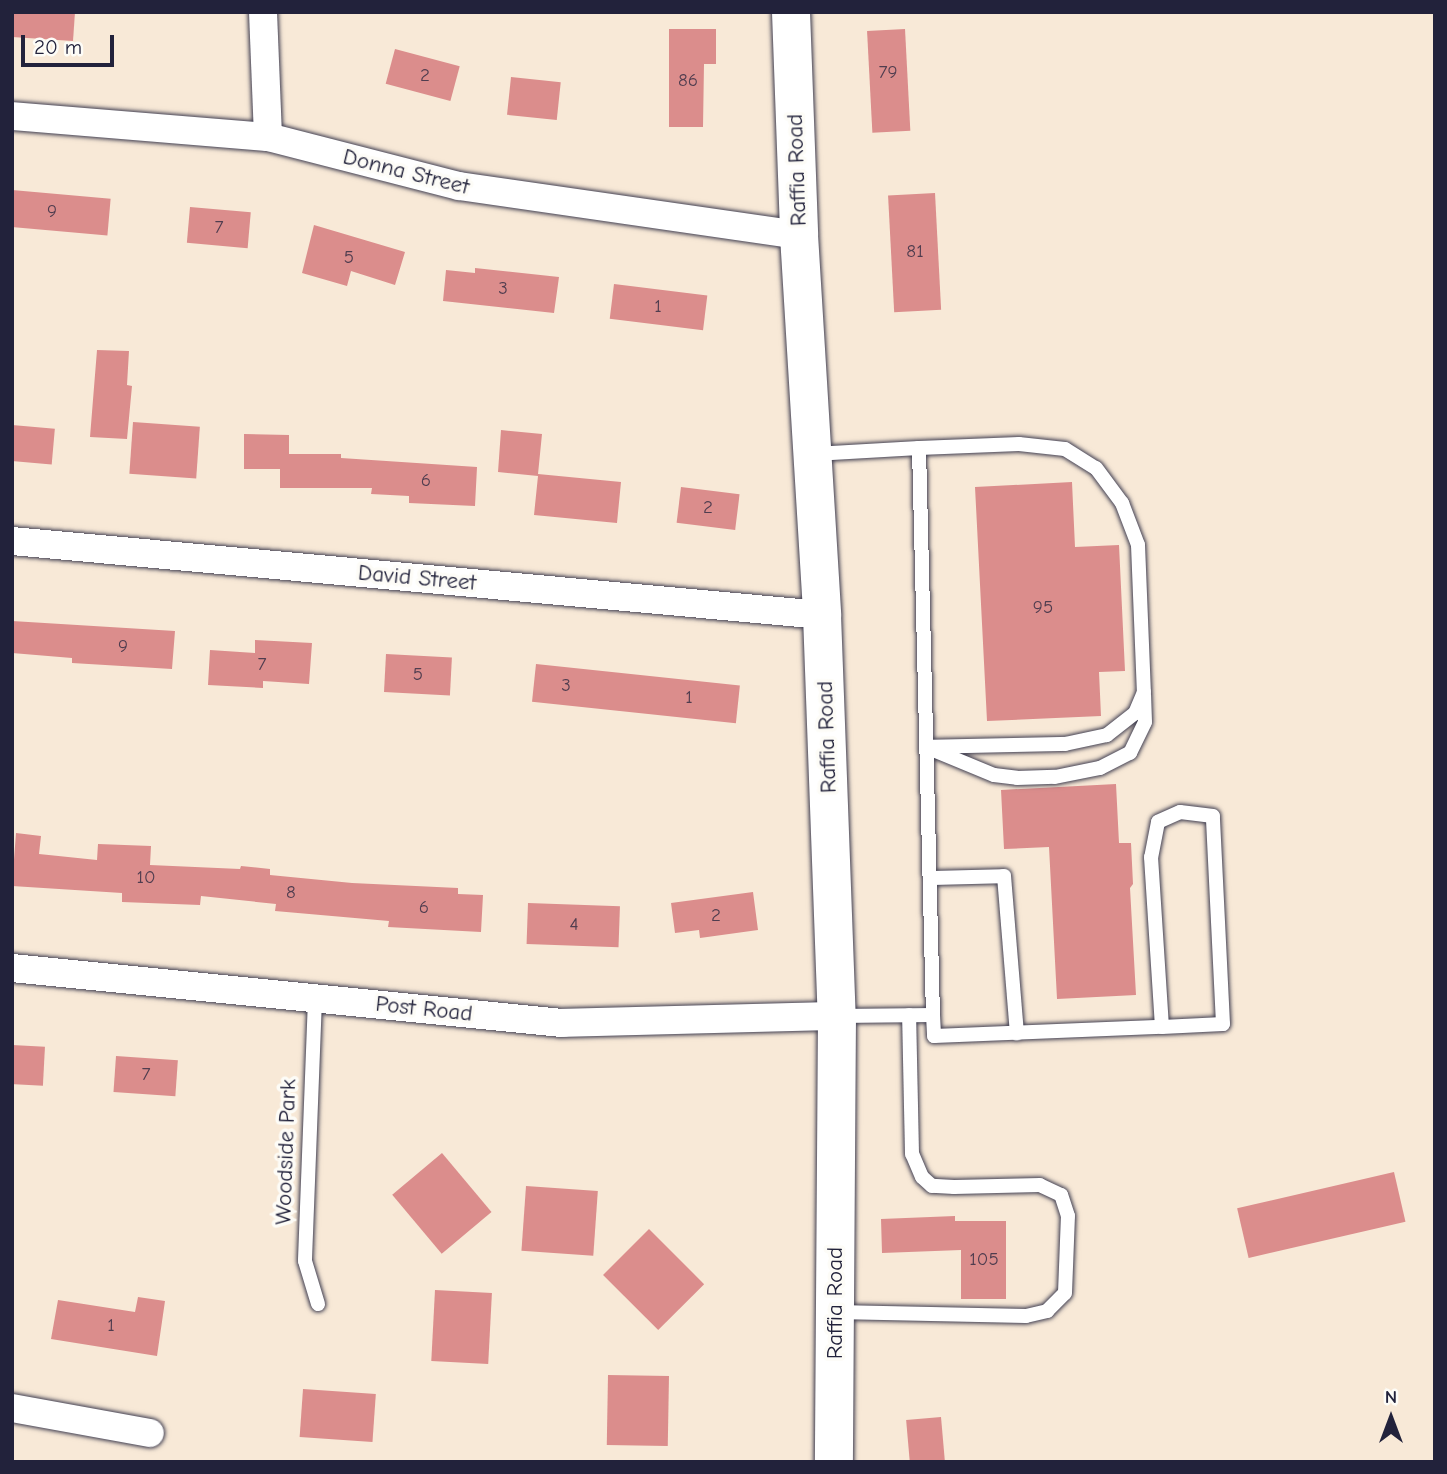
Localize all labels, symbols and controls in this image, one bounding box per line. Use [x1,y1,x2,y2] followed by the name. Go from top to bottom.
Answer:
[24,21,117,65] scale bar
[34,35,82,59] text: 20 m
[878,62,898,84] house number: 79
[420,65,430,87] house number: 2
[678,70,698,92] house number: 86
[781,113,813,227] street label: Raffia Road
[340,143,472,201] street label: Donna Street
[47,201,57,223] house number: 9
[215,217,223,239] house number: 7
[906,241,924,263] house number: 81
[344,247,354,269] house number: 5
[498,278,508,300] house number: 3
[654,296,662,318] house number: 1
[421,470,431,492] house number: 6
[703,497,713,519] house number: 2
[357,559,477,597] street label: David Street
[1033,597,1053,619] house number: 95
[118,636,128,658] house number: 9
[258,654,266,676] house number: 7
[413,664,423,686] house number: 5
[561,675,571,697] house number: 3
[811,680,843,794] street label: Raffia Road
[685,687,693,709] house number: 1
[136,867,156,889] house number: 10
[286,882,296,904] house number: 8
[419,897,429,919] house number: 6
[711,905,721,927] house number: 2
[569,914,579,936] house number: 4
[374,990,474,1028] street label: Post Road
[142,1064,150,1086] house number: 7
[270,1079,302,1225] street label: Woodside Park
[821,1247,849,1359] street label: Raffia Road
[969,1249,999,1271] house number: 105
[107,1315,115,1337] house number: 1
[1356,1383,1426,1453] north arrow
[1385,1386,1397,1408] text: N

